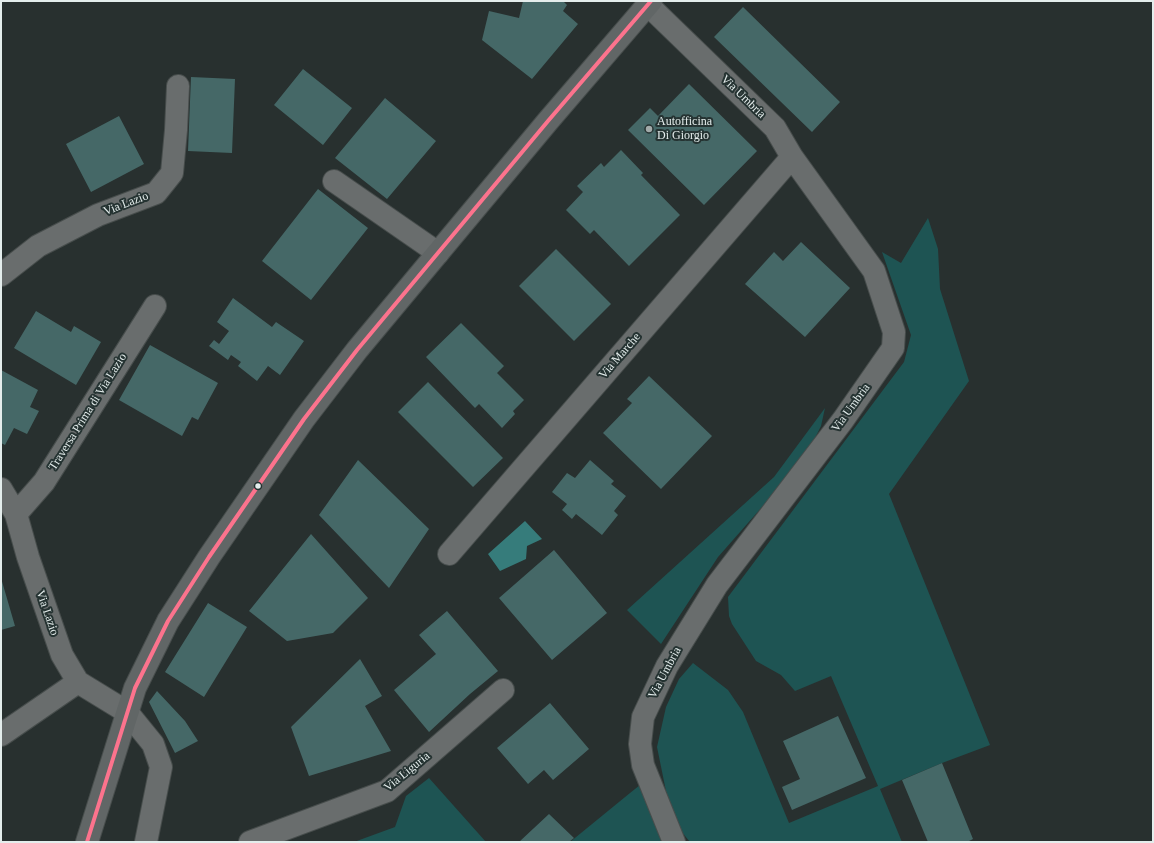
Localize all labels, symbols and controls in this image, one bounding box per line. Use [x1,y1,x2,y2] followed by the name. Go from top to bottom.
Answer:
[718,72,768,122] street label: Via Umbria
[657,115,712,143] place label: Autofficina Di Giorgio
[644,124,654,134] marker: Autofficina Di Giorgio
[102,189,150,219] street label: Via Lazio
[596,330,644,382] street label: Via Marche
[46,351,130,473] street label: Traversa Prima di Via Lazio
[829,381,873,435] street label: Via Umbria
[253,481,263,491] unlabelled marker
[33,588,61,638] street label: Via Lazio
[645,645,685,701] street label: Via Umbria
[381,749,433,795] street label: Via Liguria

